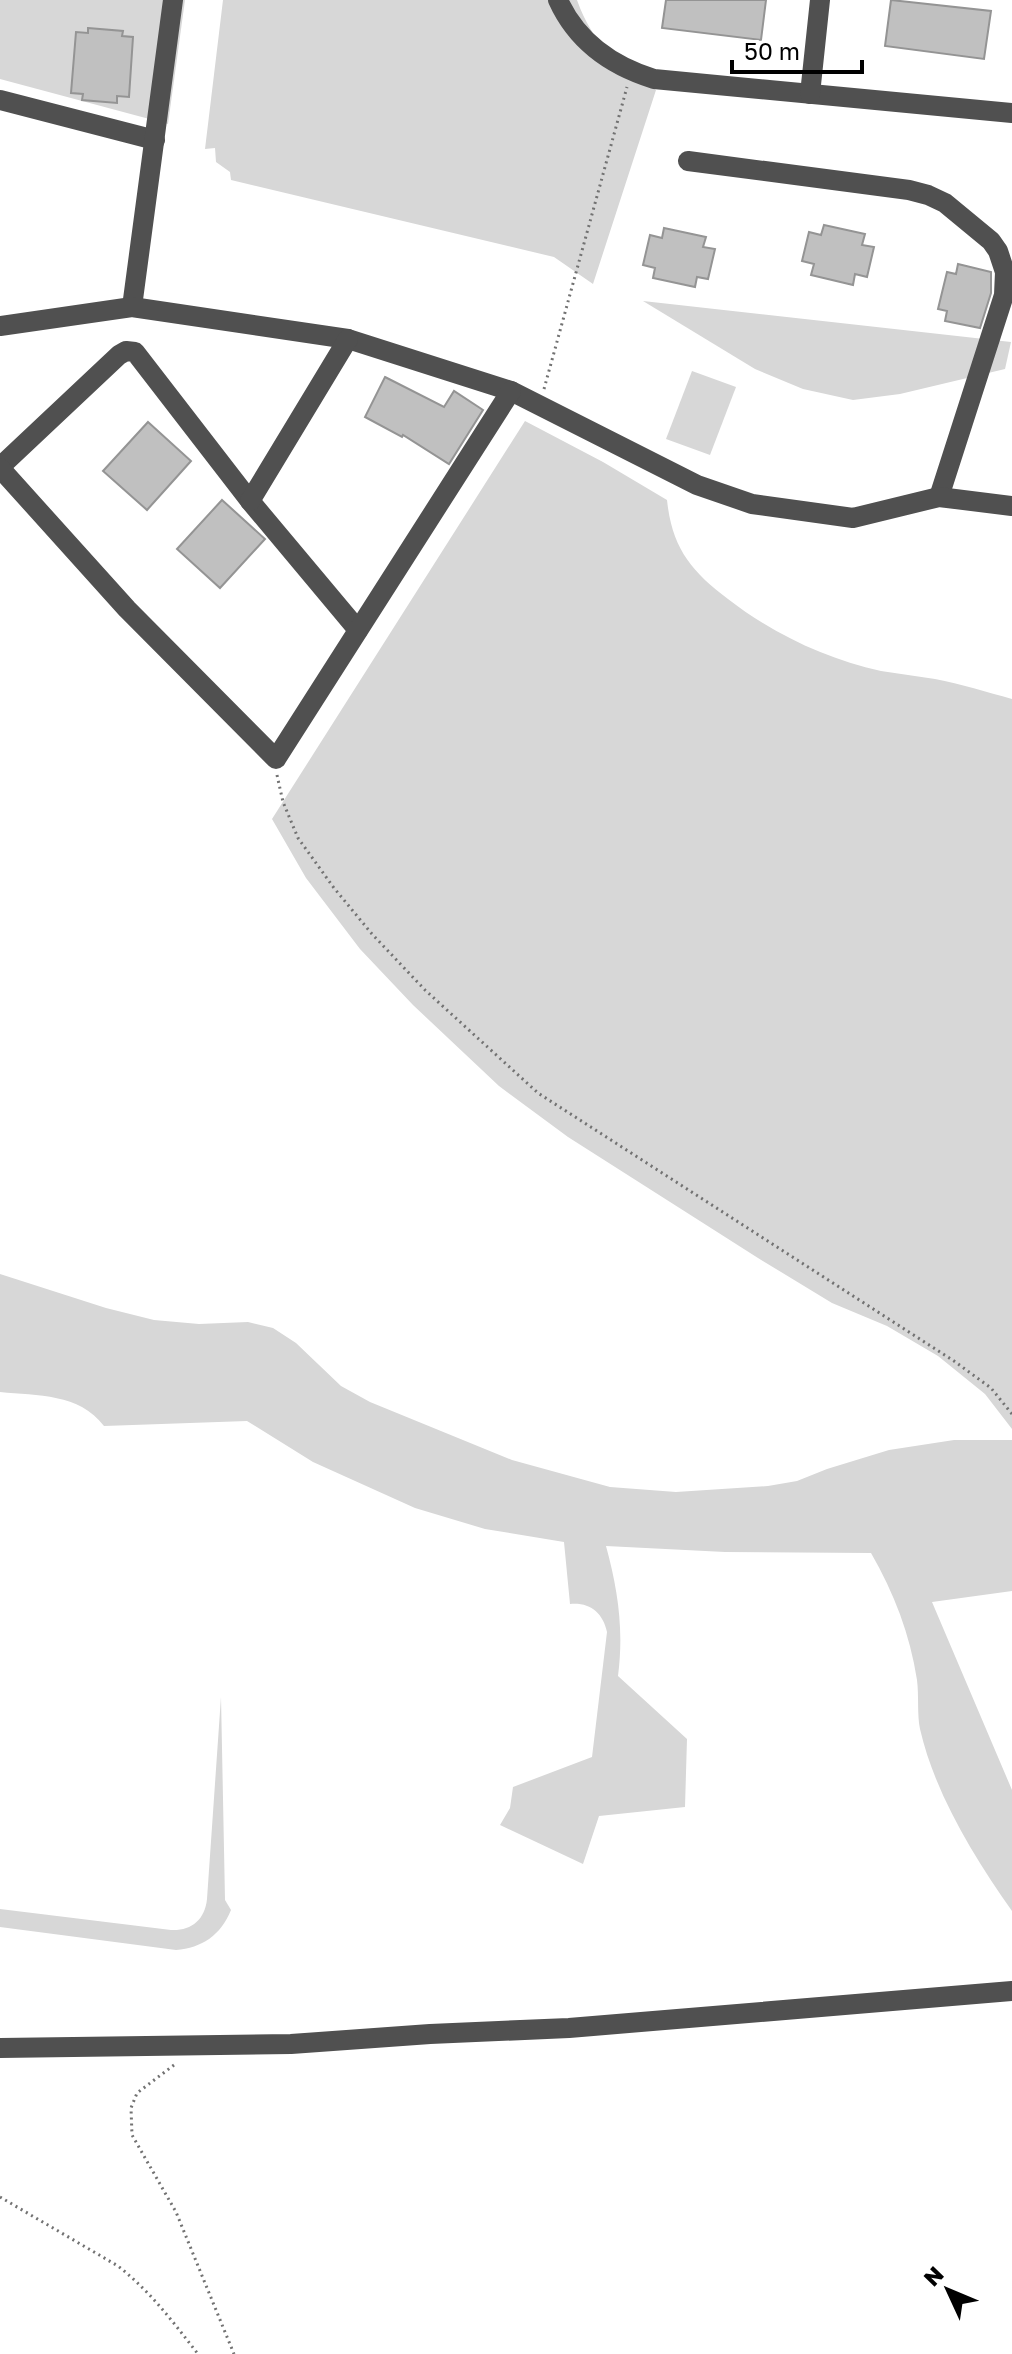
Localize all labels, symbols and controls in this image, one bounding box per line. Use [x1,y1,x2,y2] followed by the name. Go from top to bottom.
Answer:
[732,24,862,74] scale bar
[744,36,800,65] text: 50 m
[908,2250,988,2330] north arrow
[918,2260,949,2291] text: N

